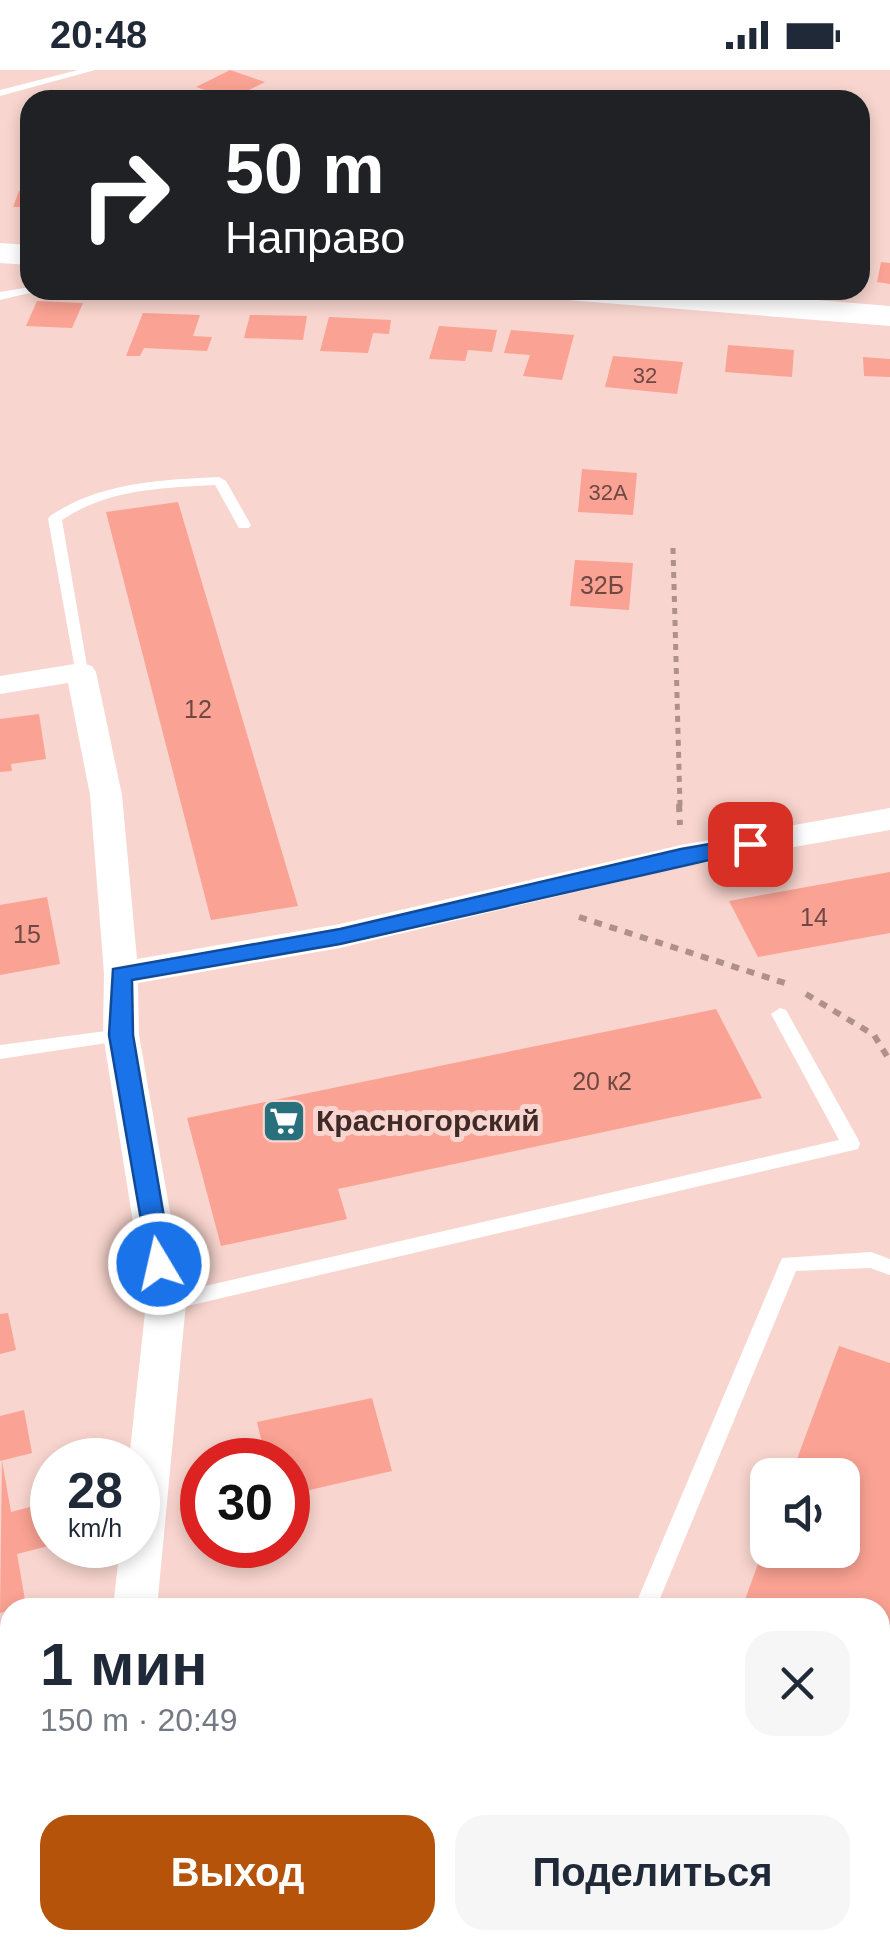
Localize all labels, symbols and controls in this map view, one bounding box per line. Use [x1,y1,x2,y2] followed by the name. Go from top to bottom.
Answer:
[50,14,147,56] text: 20:48
[60,130,190,260] icon: right
[225,130,385,208] text: 50 m
[225,212,405,263] text: Направо
[633,363,657,388] house number: 32
[588,480,628,505] house number: 32А
[580,571,624,599] house number: 32Б
[184,695,212,723] house number: 12
[708,802,793,887] pin
[723,817,778,872] icon: arrive
[800,903,828,931] house number: 14
[13,920,41,948] house number: 15
[572,1067,632,1095] house number: 20 к2
[261,1098,307,1144] supermarket icon: Красногорский
[316,1104,540,1137] place label: Красногорский
[107,1212,211,1316] position arrow
[180,1438,310,1568] speed limit sign: 30
[750,1458,860,1568] map controls
[750,1458,860,1568] button: sound
[67,1463,123,1519] text: 28
[68,1514,122,1542] text: km/h
[40,1631,208,1698] text: 1 мин
[745,1631,850,1736] button: close
[40,1702,237,1738] text: 150 m · 20:49
[40,1815,435,1930] button: Выход
[455,1815,850,1930] button: Поделиться

